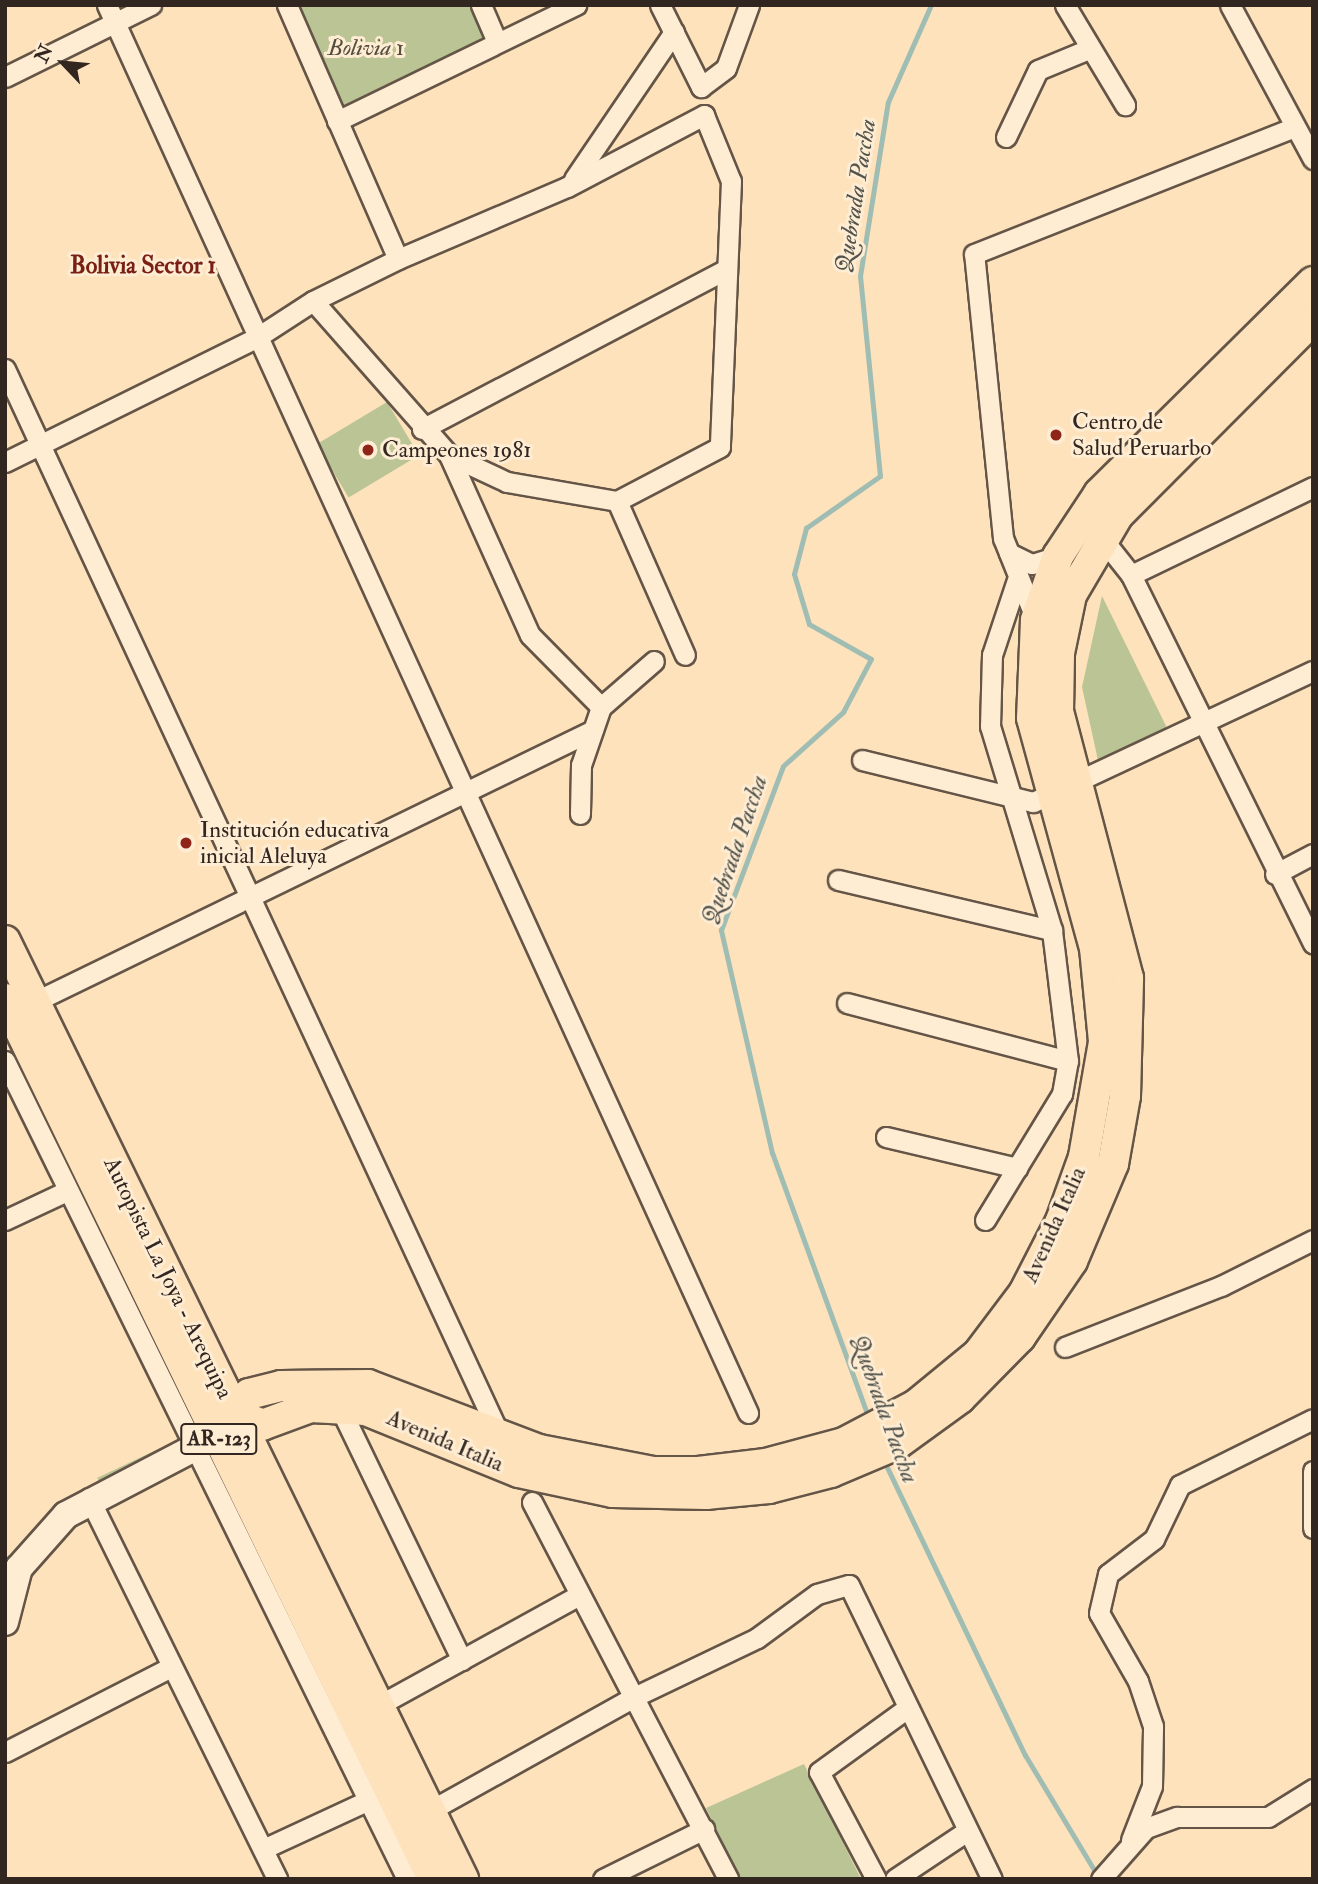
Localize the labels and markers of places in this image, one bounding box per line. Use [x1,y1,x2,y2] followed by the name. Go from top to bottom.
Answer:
[1072,408,1211,462] place label: Centro de Salud Peruarbo
[1046,425,1066,445] marker: Centro de Salud Peruarbo
[382,436,531,464] place label: Campeones 1981
[360,442,376,458] marker: Campeones 1981
[200,816,389,870] place label: Institución educativa inicial Aleluya
[178,835,194,851] marker: Institución educativa inicial Aleluya

